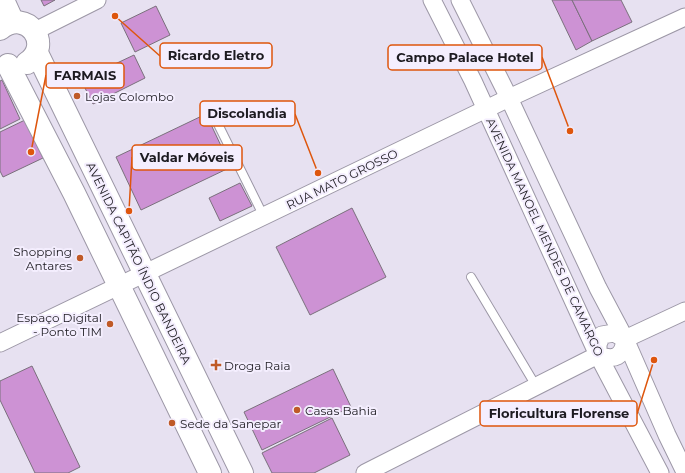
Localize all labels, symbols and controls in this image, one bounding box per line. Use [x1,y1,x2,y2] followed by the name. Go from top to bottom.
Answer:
[160,43,272,68] callout: Ricardo Eletro
[388,45,542,70] callout: Campo Palace Hotel
[168,47,265,63] text: Ricardo Eletro
[396,49,534,65] text: Campo Palace Hotel
[46,63,124,88] callout: FARMAIS
[54,67,116,83] text: FARMAIS
[85,89,174,104] place label: Lojas Colombo
[72,91,82,101] marker: Lojas Colombo
[200,101,295,126] callout: Discolandia
[207,105,287,121] text: Discolandia
[483,115,607,359] street label: AVENIDA MANOEL MENDES DE CAMARGO
[132,145,242,170] callout: Valdar Móveis
[284,145,400,213] street label: RUA MATO GROSSO
[139,149,234,165] text: Valdar Móveis
[83,160,195,367] street label: AVENIDA CAPITÃO ÍNDIO BANDEIRA
[13,244,72,273] place label: Shopping Antares
[75,253,85,263] marker: Shopping Antares
[16,310,102,339] place label: Espaço Digital - Ponto TIM
[105,319,115,329] marker: Espaço Digital - Ponto TIM
[224,358,291,373] place label: Droga Raia
[211,360,221,370] marker: Droga Raia
[480,401,637,426] callout: Floricultura Florense
[305,403,377,418] place label: Casas Bahia
[292,405,302,415] marker: Casas Bahia
[489,405,629,421] text: Floricultura Florense
[180,416,282,431] place label: Sede da Sanepar
[167,418,177,428] marker: Sede da Sanepar

